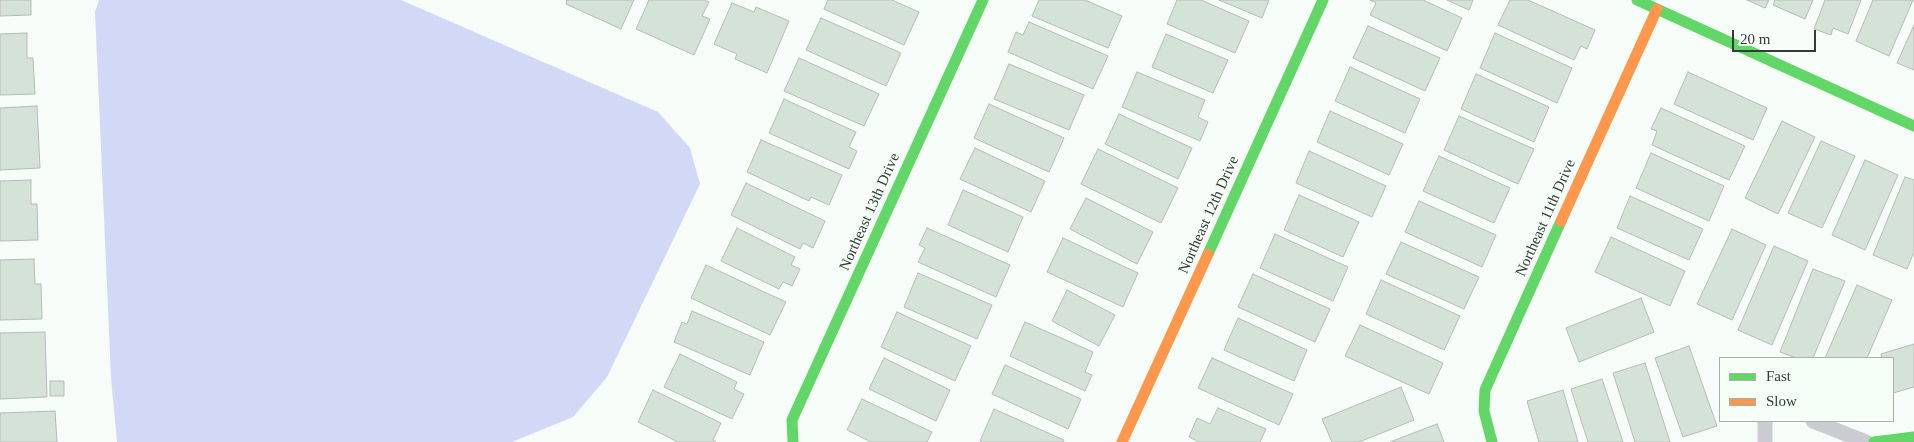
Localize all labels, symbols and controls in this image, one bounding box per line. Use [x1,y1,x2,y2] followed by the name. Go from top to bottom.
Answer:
[1734,20,1818,52] scale bar
[1740,31,1770,47] text: 20 m
[836,150,904,274] street label: Northeast 13th Drive
[1175,153,1243,277] street label: Northeast 12th Drive
[1512,157,1580,279] street label: Northeast 11th Drive
[1719,357,1894,422] legend
[1766,368,1791,384] text: Fast
[1766,393,1797,409] text: Slow

